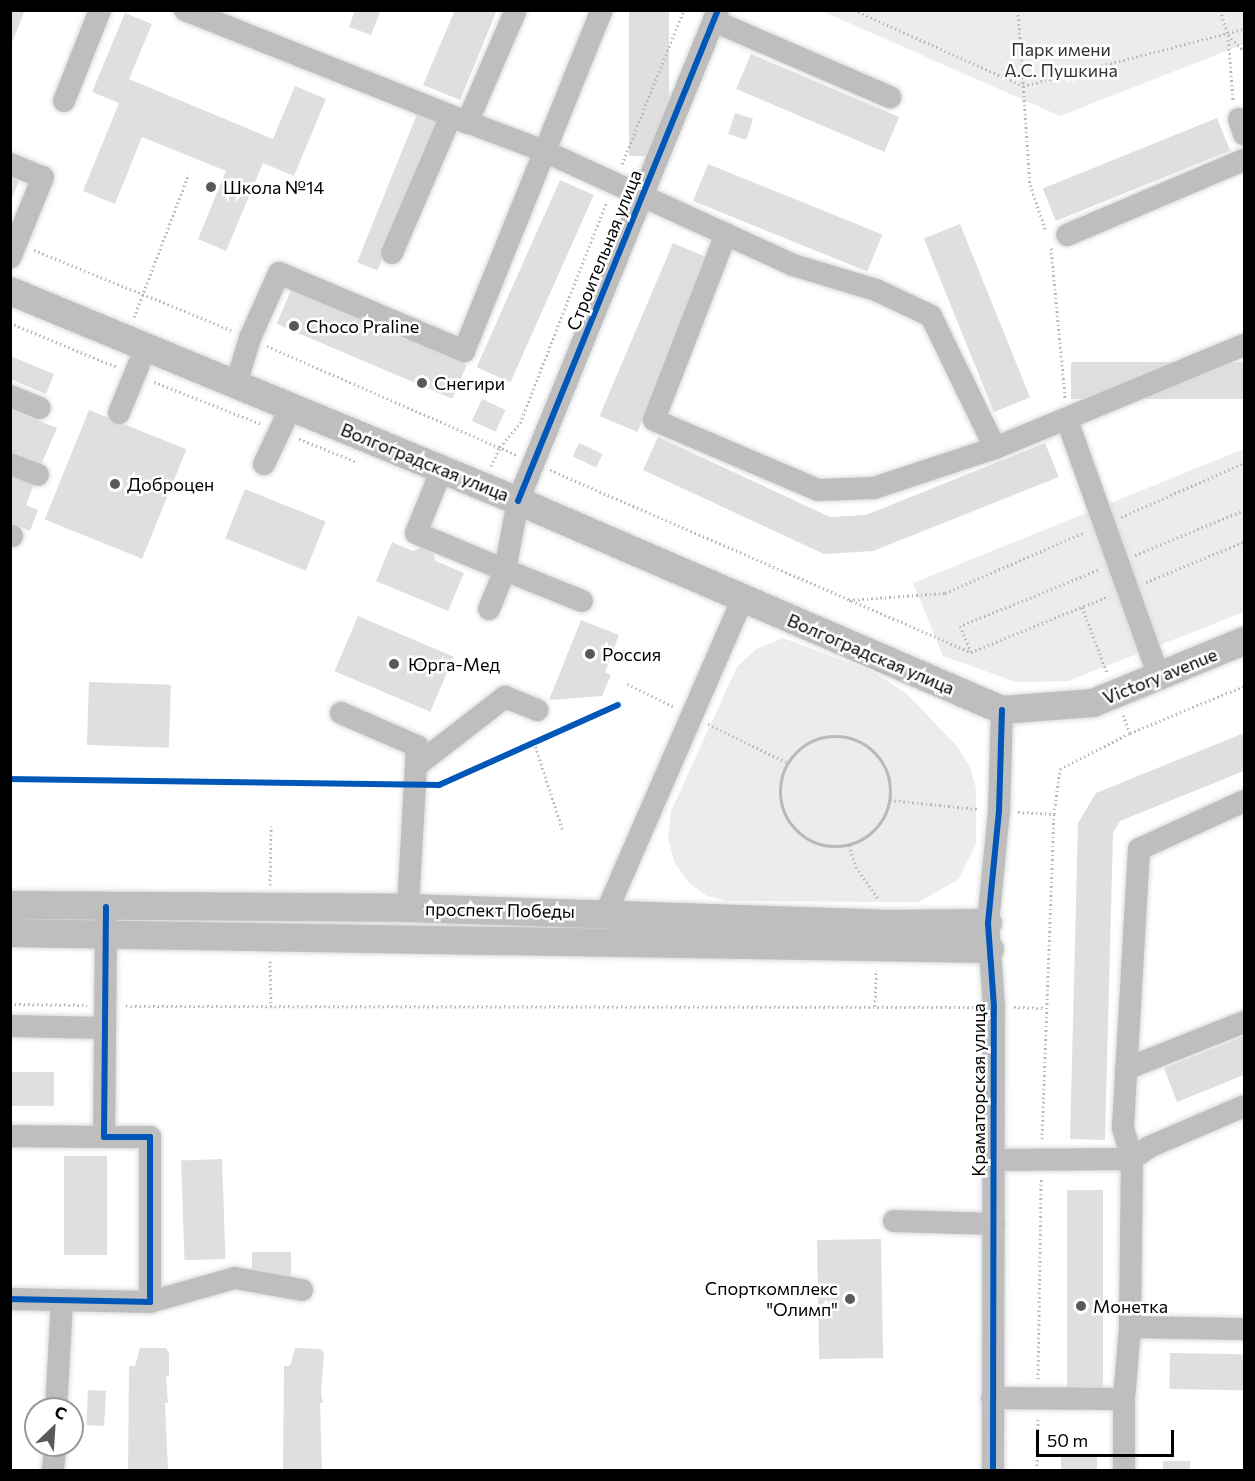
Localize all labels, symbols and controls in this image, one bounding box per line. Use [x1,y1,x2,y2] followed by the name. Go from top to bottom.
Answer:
[1004,39,1118,82] park label: Парк имени А.С. Пушкина
[562,167,646,333] street label: Строительная улица
[223,176,324,198] place label: Школа №14
[204,180,218,194] marker: Школа №14
[306,315,419,337] place label: Choco Praline
[287,319,301,333] marker: Choco Praline
[434,372,505,394] place label: Снегири
[415,376,429,390] marker: Снегири
[338,418,512,506] street label: Волгоградская улица
[127,473,214,495] place label: Доброцен
[108,477,122,491] marker: Доброцен
[784,609,958,699] street label: Волгоградская улица
[602,643,661,665] place label: Россия
[1100,643,1220,709] street label: Victory avenue
[583,647,597,661] marker: Россия
[408,653,500,675] place label: Юрга-Мед
[385,655,403,673] marker: Юрга-Мед
[425,898,575,922] street label: проспект Победы
[967,1003,989,1177] street label: Краматорская улица
[705,1278,838,1320] place label: Спорткомплекс "Олимп"
[843,1292,857,1306] marker: Спорткомплекс "Олимп"
[1093,1295,1168,1317] place label: Монетка
[1074,1299,1088,1313] marker: Монетка
[24,1397,84,1457] north arrow
[52,1401,70,1423] text: С
[1039,1418,1177,1456] scale bar
[1047,1429,1088,1451] text: 50 m

